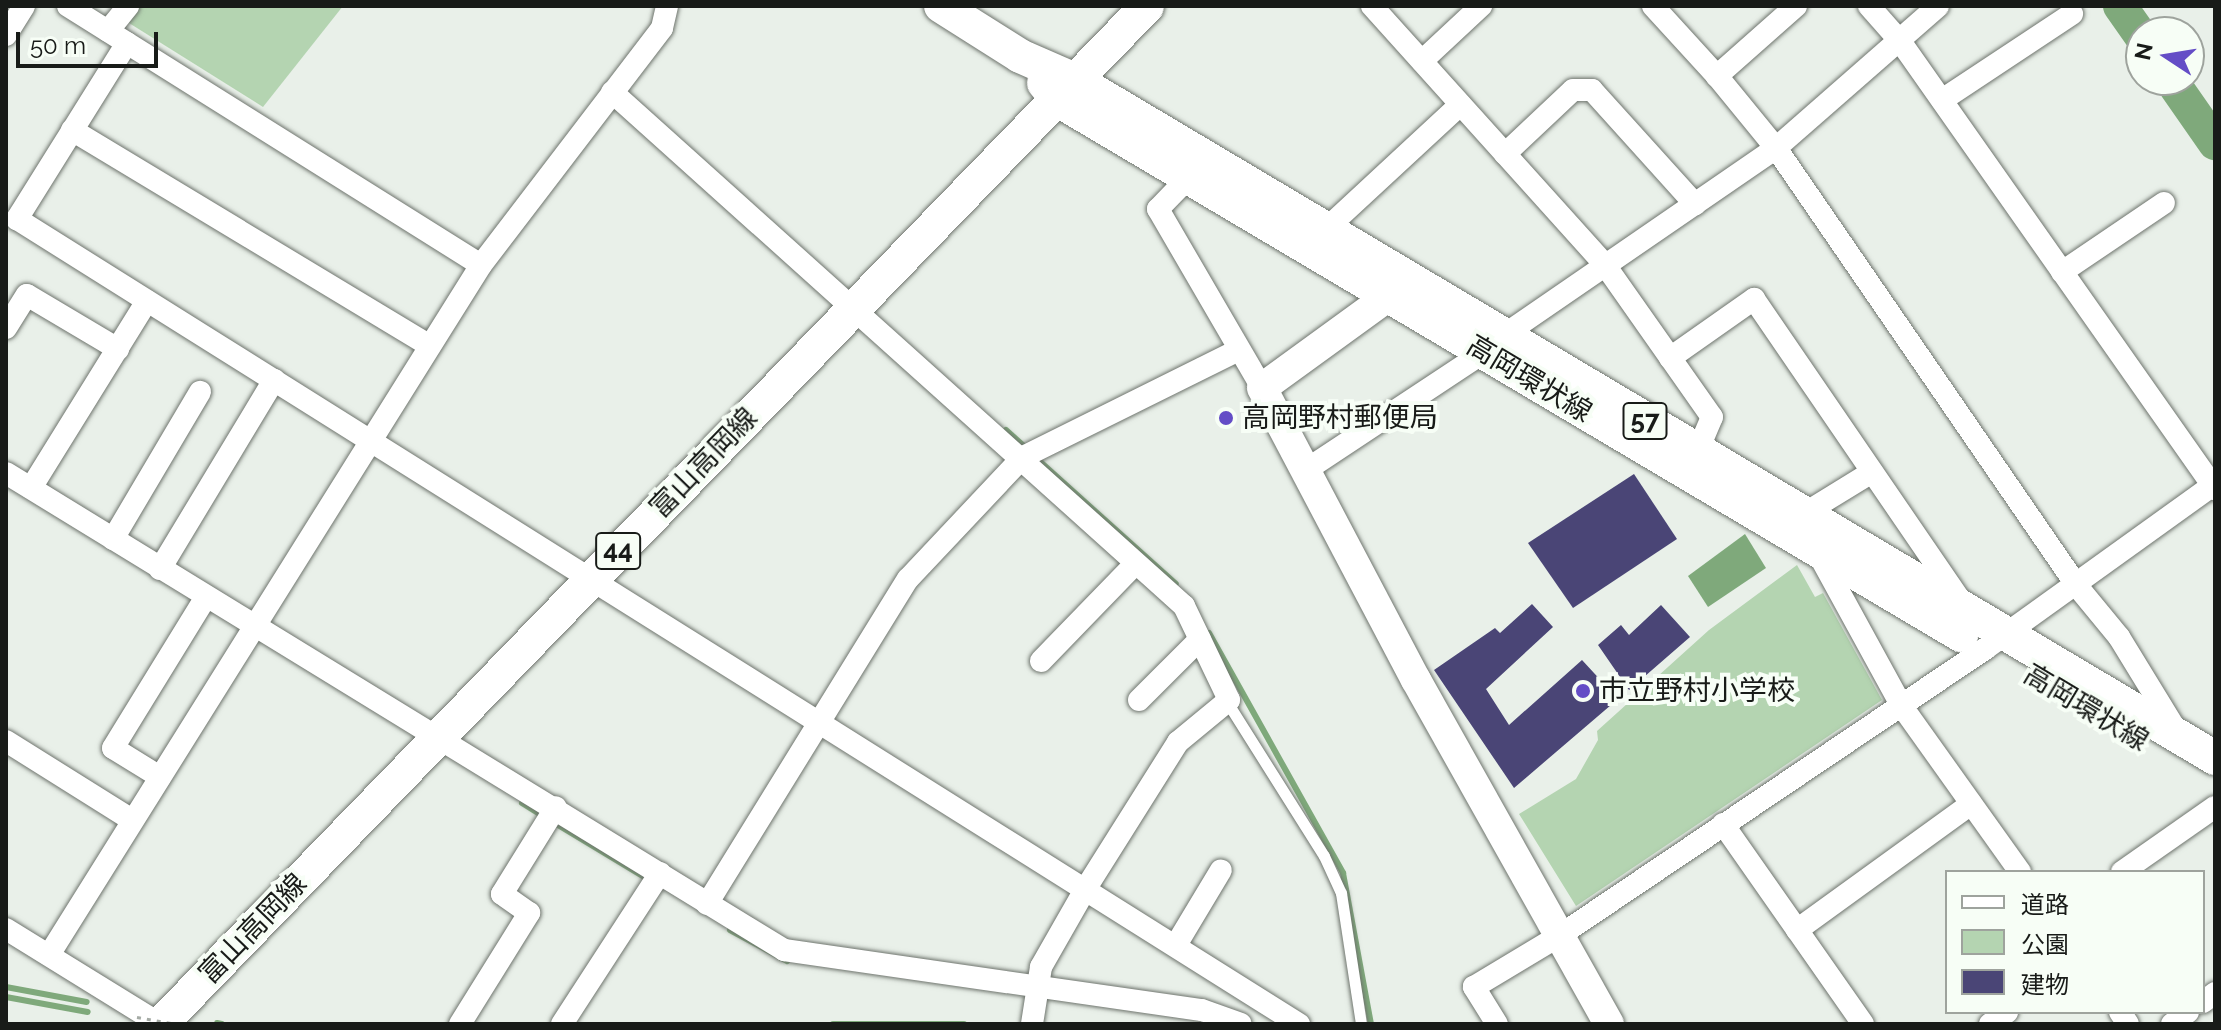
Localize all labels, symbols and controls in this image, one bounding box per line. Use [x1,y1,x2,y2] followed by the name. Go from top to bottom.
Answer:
[20,16,162,66] scale bar
[2125,16,2205,96] north arrow
[30,31,86,60] text: 50 m
[2129,41,2158,62] text: N
[1460,329,1598,429] street label: 高岡環状線
[1621,399,1669,443] road number: 57
[643,401,765,525] street label: 富山高岡線
[1242,401,1438,435] place label: 高岡野村郵便局
[1217,409,1235,427] marker: 高岡野村郵便局
[594,529,642,573] road number: 44
[2017,658,2155,758] street label: 高岡環状線
[1599,674,1795,708] place label: 市立野村小学校
[1574,682,1592,700] marker: 市立野村小学校
[192,867,314,991] street label: 富山高岡線
[1945,870,2205,1014] legend
[2021,890,2069,919] text: 道路
[2021,930,2069,959] text: 公園
[2021,970,2069,999] text: 建物

